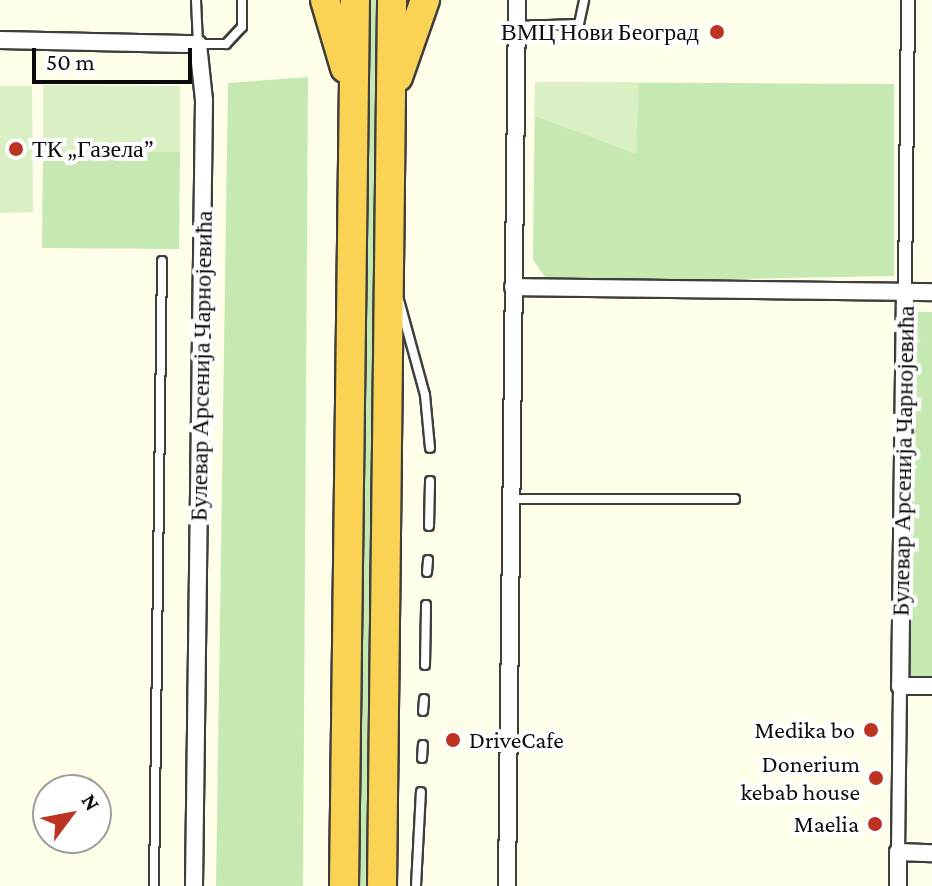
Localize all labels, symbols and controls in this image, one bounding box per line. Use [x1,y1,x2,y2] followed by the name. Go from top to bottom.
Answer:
[501,18,699,46] place label: ВМЦ Нови Београд
[706,21,728,43] marker: ВМЦ Нови Београд
[36,32,196,82] scale bar
[46,48,95,75] text: 50 m
[32,135,154,163] place label: ТК „Газела”
[7,140,25,158] marker: ТК „Газела”
[184,210,218,522] street label: Булевар Арсенија Чарнојевића
[886,305,920,617] street label: Булевар Арсенија Чарнојевића
[754,716,855,744] place label: Medika bo
[862,721,880,739] marker: Medika bo
[469,726,564,754] place label: DriveCafe
[444,731,462,749] marker: DriveCafe
[741,750,860,806] place label: Donerium kebab house
[867,769,885,787] marker: Donerium kebab house
[32,774,112,854] north arrow
[77,789,106,815] text: N
[794,810,859,838] place label: Maelia
[866,815,884,833] marker: Maelia

